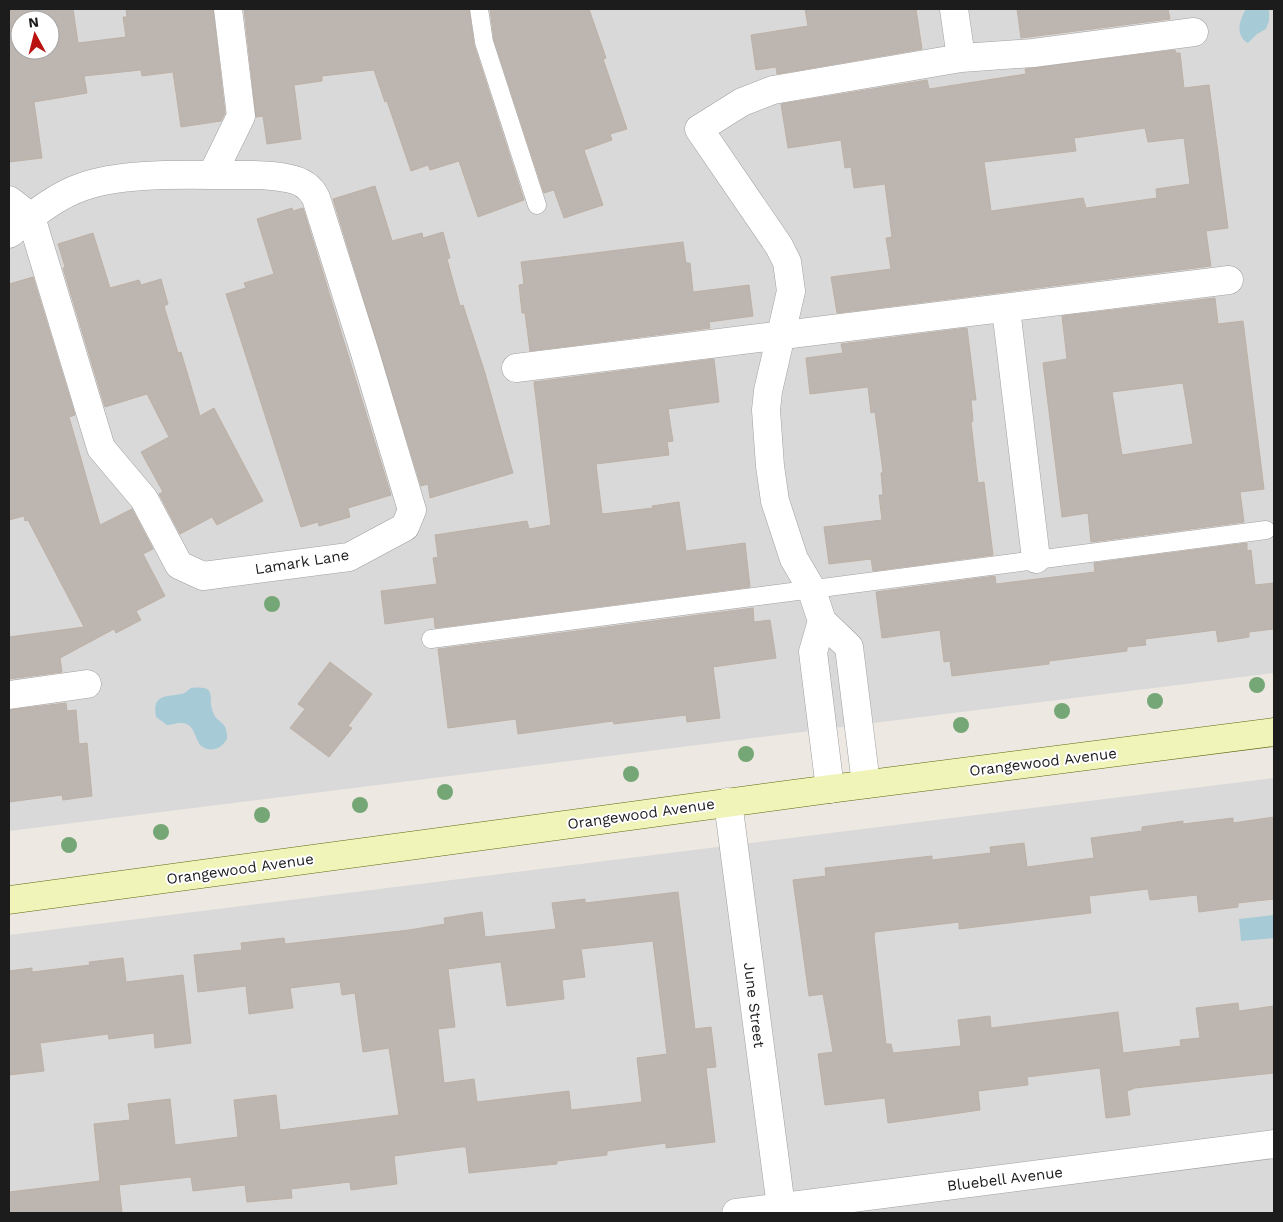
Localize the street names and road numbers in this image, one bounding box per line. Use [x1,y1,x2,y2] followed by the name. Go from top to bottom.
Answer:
[254,546,350,578] street label: Lamark Lane
[968,744,1118,780] street label: Orangewood Avenue
[566,795,716,833] street label: Orangewood Avenue
[165,850,315,888] street label: Orangewood Avenue
[740,961,768,1049] street label: June Street
[946,1163,1064,1195] street label: Bluebell Avenue

